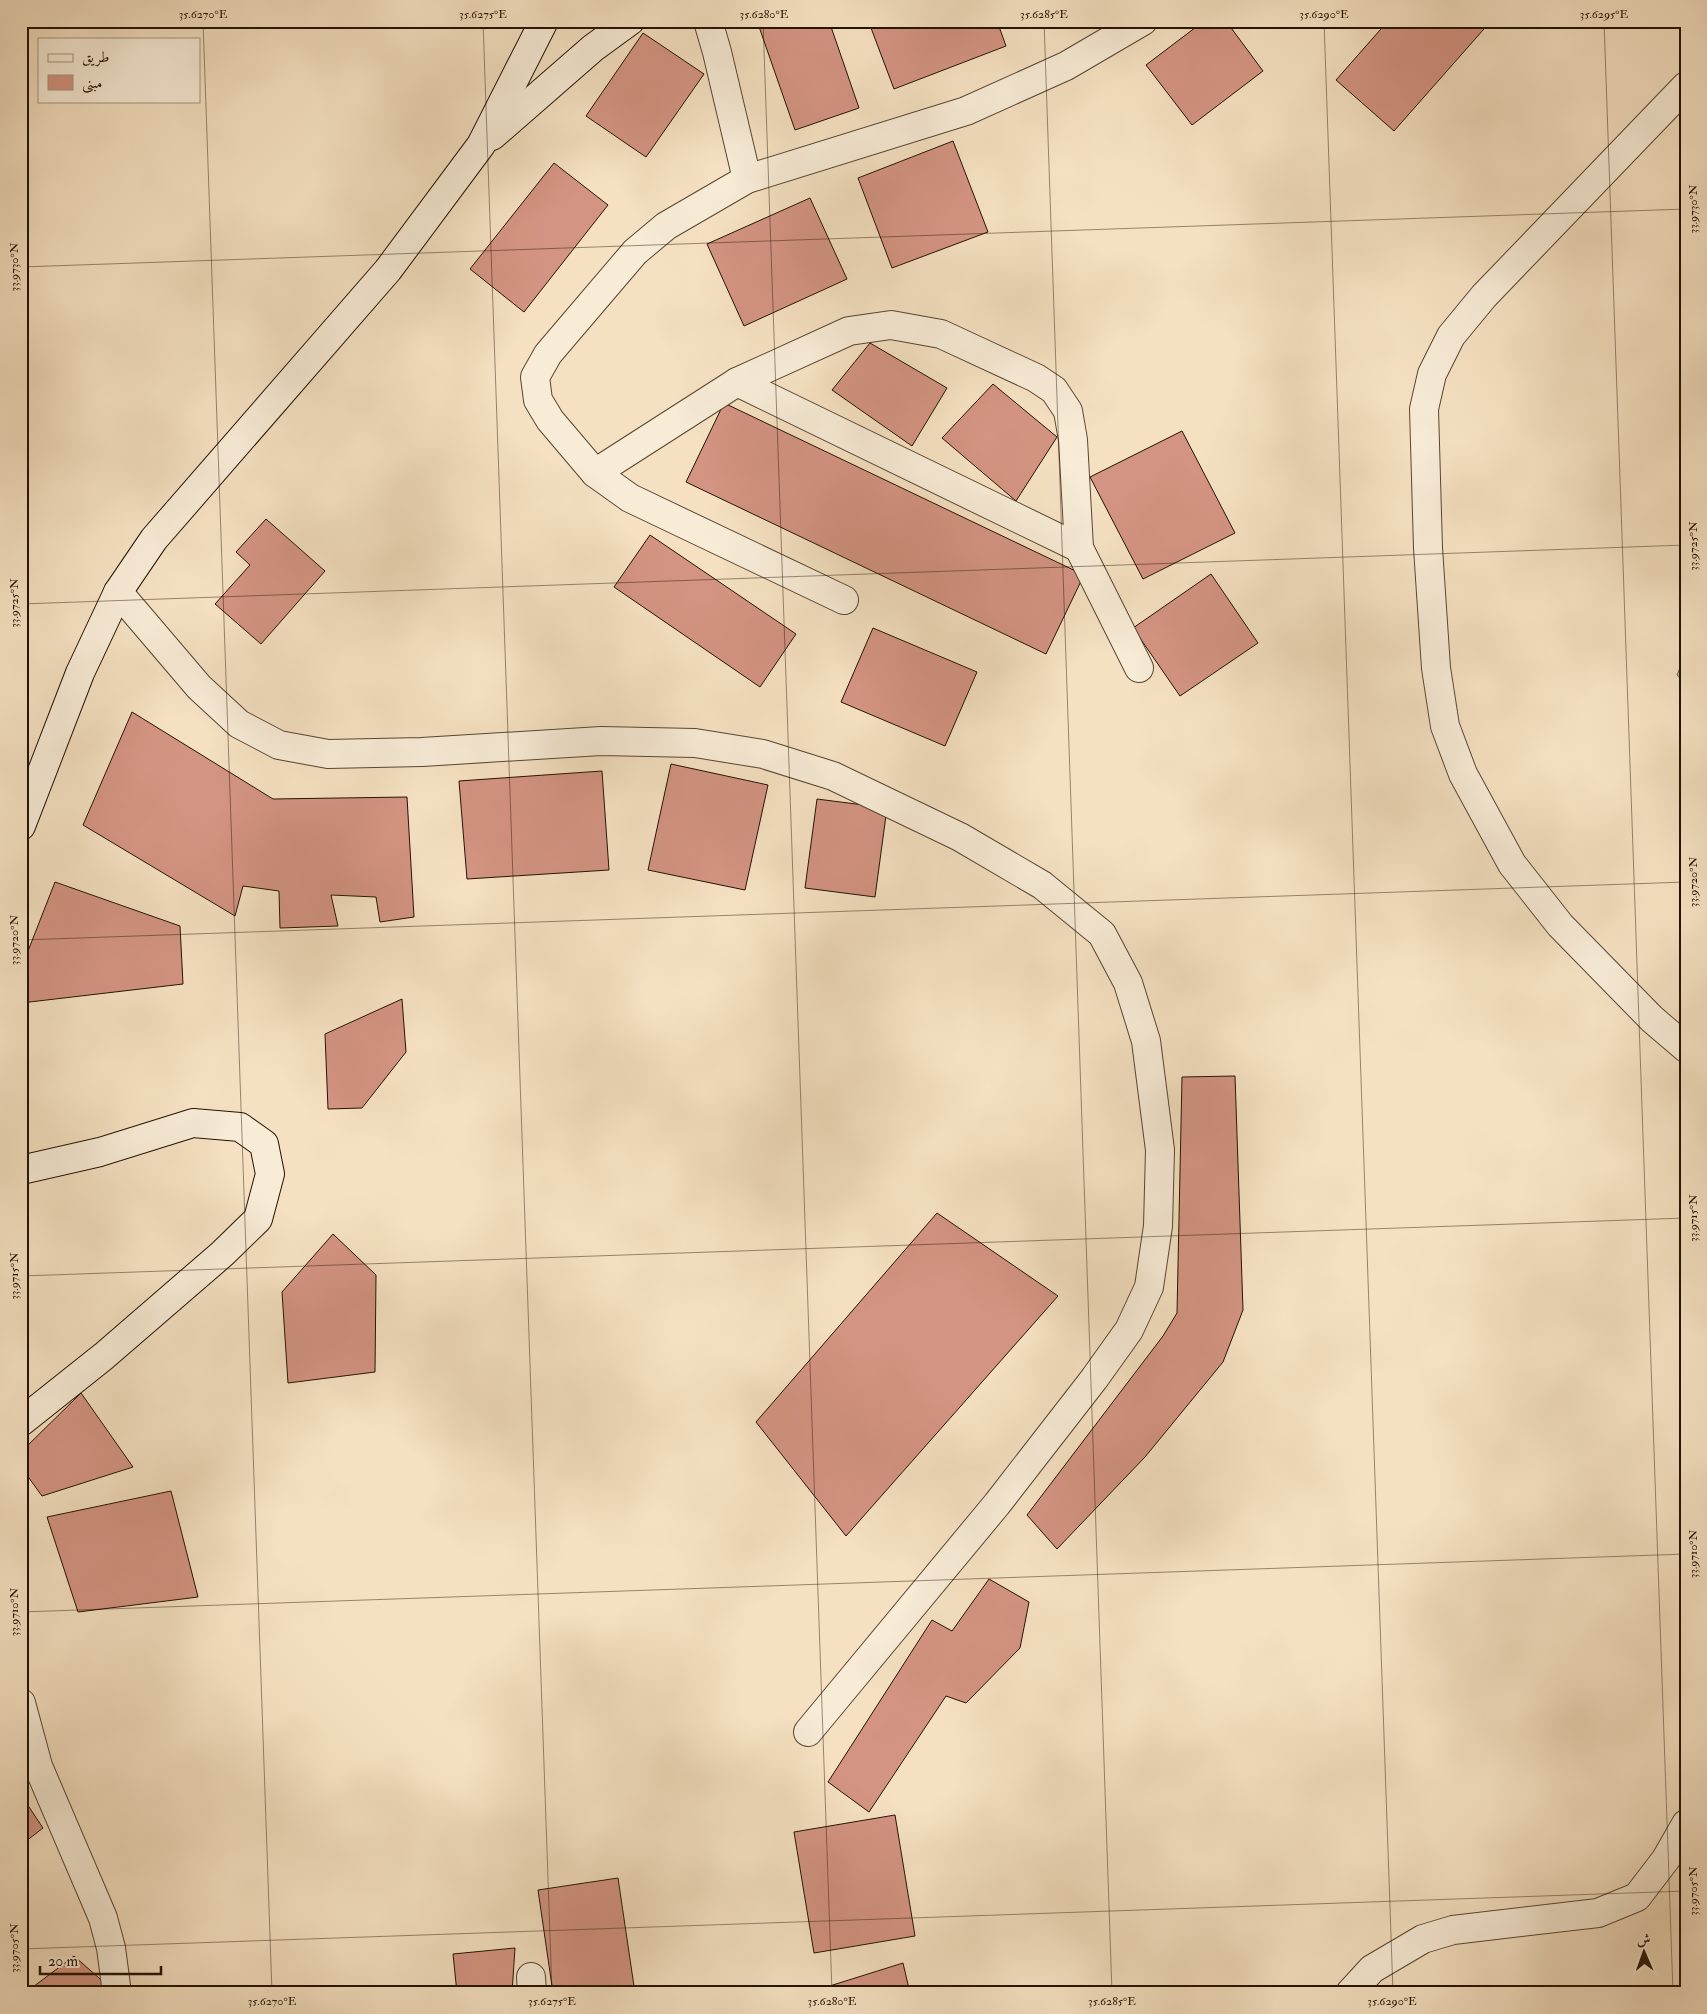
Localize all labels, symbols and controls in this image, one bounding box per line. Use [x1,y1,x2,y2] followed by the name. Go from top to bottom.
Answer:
[179,7,228,22] text: 35.6270°E
[459,7,507,22] text: 35.6275°E
[740,7,789,22] text: 35.6280°E
[1020,7,1068,22] text: 35.6285°E
[1299,7,1349,22] text: 35.6290°E
[1580,7,1629,22] text: 35.6295°E
[38,38,200,102] legend
[82,48,109,67] text: طريق
[82,74,102,94] text: مبنى
[1686,184,1701,233] text: 33.9730°N
[7,242,22,291] text: 33.9730°N
[1686,521,1701,571] text: 33.9725°N
[7,578,22,628] text: 33.9725°N
[1686,857,1701,907] text: 33.9720°N
[7,915,22,965] text: 33.9720°N
[1686,1194,1701,1242] text: 33.9715°N
[7,1252,22,1300] text: 33.9715°N
[1686,1529,1701,1578] text: 33.9710°N
[7,1587,22,1636] text: 33.9710°N
[1686,1866,1701,1916] text: 33.9705°N
[7,1923,22,1973] text: 33.9705°N
[1620,1926,1670,1976] north arrow
[1636,1931,1651,1948] text: ش
[40,1944,161,1976] scale bar
[48,1952,78,1971] text: 20 m
[248,1994,297,2009] text: 35.6270°E
[528,1994,576,2009] text: 35.6275°E
[808,1994,857,2009] text: 35.6280°E
[1088,1994,1136,2009] text: 35.6285°E
[1367,1994,1417,2009] text: 35.6290°E

